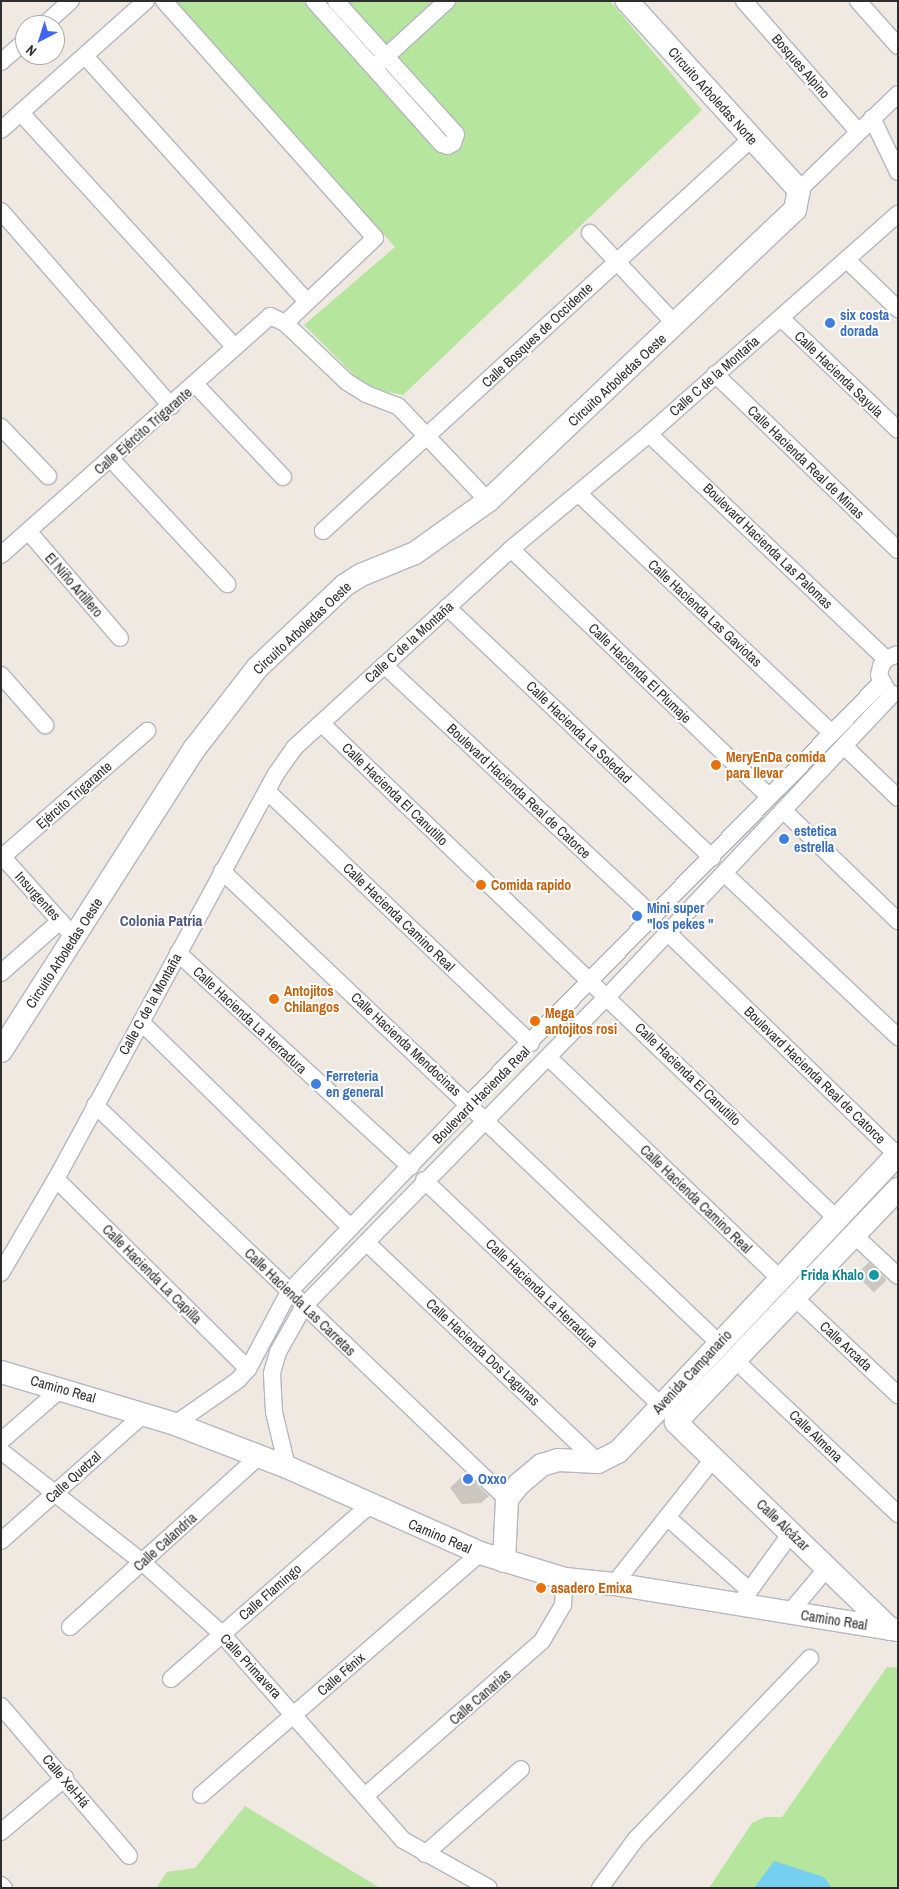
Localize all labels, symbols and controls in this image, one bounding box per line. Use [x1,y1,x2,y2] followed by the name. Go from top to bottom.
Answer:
[15,15,65,65] north arrow
[768,30,834,102] street label: Bosques Alpino
[22,41,40,60] text: N
[664,43,762,149] street label: Circuito Arboledas Norte
[478,279,596,391] street label: Calle Bosques de Occidente
[840,307,889,340] place label: six costa dorada
[824,317,836,329] marker: six costa dorada
[791,327,887,421] street label: Calle Hacienda Sayula
[564,330,670,430] street label: Circuito Arboledas Oeste
[666,332,762,420] street label: Calle C de la Montaña
[91,384,195,478] street label: Calle Ejército Trigarante
[744,402,868,522] street label: Calle Hacienda Real de Minas
[700,480,836,612] street label: Boulevard Hacienda Las Palomas
[41,549,107,621] street label: El Niño Artillero
[645,556,765,670] street label: Calle Hacienda Las Gaviotas
[249,578,355,678] street label: Circuito Arboledas Oeste
[361,598,457,686] street label: Calle C de la Montaña
[585,620,695,726] street label: Calle Hacienda El Plumaje
[523,677,635,787] street label: Calle Hacienda La Soledad
[444,720,594,862] street label: Boulevard Hacienda Real de Catorce
[339,739,451,849] street label: Calle Hacienda El Canutillo
[726,749,826,782] place label: MeryEnDa comida para llevar
[33,758,115,832] street label: Ejército Trigarante
[710,759,722,771] marker: MeryEnDa comida para llevar
[794,823,837,856] place label: estetica estrella
[778,833,790,845] marker: estetica estrella
[340,859,458,975] street label: Calle Hacienda Camino Real
[12,868,64,924] street label: Insurgentes
[491,877,571,893] place label: Comida rapido
[475,879,487,891] marker: Comida rapido
[22,894,106,1012] street label: Circuito Arboledas Oeste
[647,900,713,932] place label: Mini super "los pekes "
[631,910,643,922] marker: Mini super "los pekes "
[120,912,202,930] district label: Colonia Patria
[115,950,185,1058] street label: Calle C de la Montaña
[190,963,310,1077] street label: Calle Hacienda La Herradura
[284,983,339,1016] place label: Antojitos Chilangos
[348,989,464,1099] street label: Calle Hacienda Mendocinas
[268,993,280,1005] marker: Antojitos Chilangos
[741,1003,889,1147] street label: Boulevard Hacienda Real de Catorce
[545,1005,617,1038] place label: Mega antojitos rosi
[529,1015,541,1027] marker: Mega antojitos rosi
[632,1019,744,1129] street label: Calle Hacienda El Canutillo
[429,1043,533,1147] street label: Boulevard Hacienda Real
[326,1068,383,1100] place label: Ferreteria en general
[310,1078,322,1090] marker: Ferreteria en general
[637,1141,755,1257] street label: Calle Hacienda Camino Real
[99,1221,205,1327] street label: Calle Hacienda La Capilla
[482,1235,602,1351] street label: Calle Hacienda La Herradura
[241,1245,359,1359] street label: Calle Hacienda Las Carretas
[801,1267,864,1283] place label: Frida Khalo
[868,1269,880,1281] marker: Frida Khalo
[423,1295,543,1409] street label: Calle Hacienda Dos Lagunas
[816,1317,876,1375] street label: Calle Arcada
[649,1327,735,1417] street label: Avenida Campanario
[28,1372,98,1406] street label: Camino Real
[786,1406,846,1466] street label: Calle Almena
[42,1448,104,1506] street label: Calle Quetzal
[478,1471,507,1487] place label: Oxxo
[462,1473,474,1485] marker: Oxxo
[753,1495,813,1555] street label: Calle Alcázar
[130,1509,200,1575] street label: Calle Calandria
[406,1515,474,1557] street label: Camino Real
[235,1560,305,1624] street label: Calle Flamingo
[551,1580,632,1596] place label: asadero Emixa
[535,1582,547,1594] marker: asadero Emixa
[800,1606,868,1634] street label: Camino Real
[217,1630,285,1702] street label: Calle Primavera
[314,1649,368,1699] street label: Calle Fénix
[446,1666,514,1728] street label: Calle Canarias
[39,1751,93,1811] street label: Calle Xel-Há

